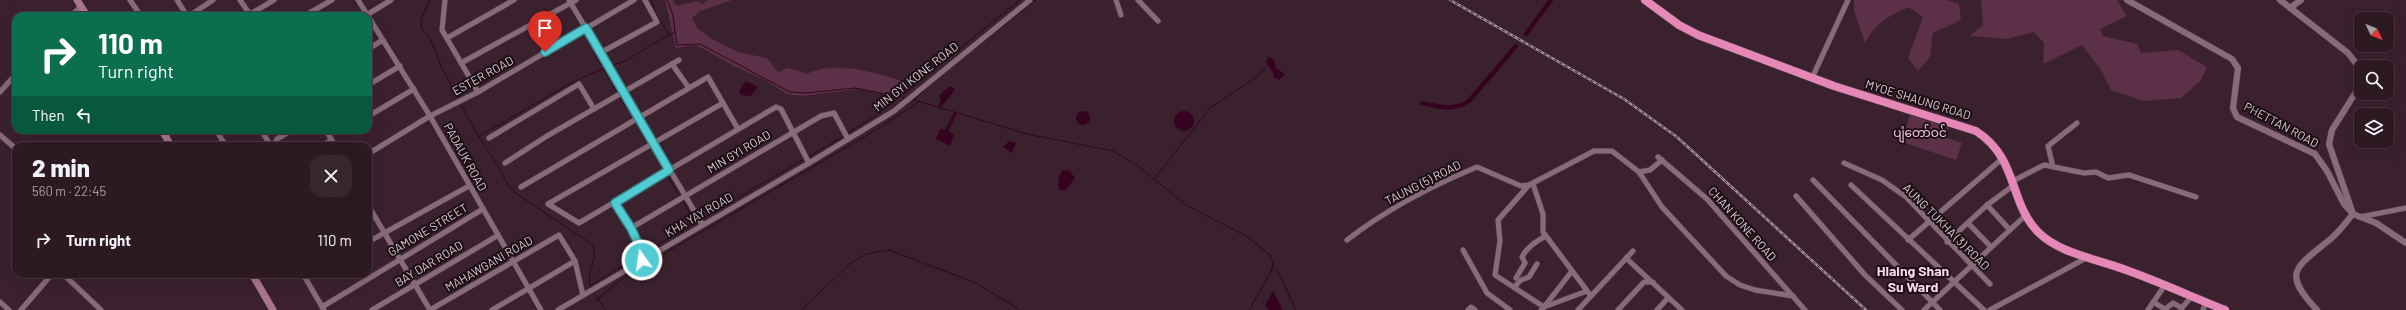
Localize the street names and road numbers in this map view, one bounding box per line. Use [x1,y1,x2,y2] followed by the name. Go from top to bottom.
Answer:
[870,39,960,114] street label: MIN GYI KONE ROAD
[450,53,515,98] street label: ESTER ROAD
[1864,76,1973,122] street label: MYOE SHAUNG ROAD
[2242,99,2321,150] street label: PHETTAN ROAD
[441,120,490,193] street label: PADAUK ROAD
[704,127,773,175] street label: MIN GYI ROAD
[1382,157,1463,207] street label: TAUNG (5) ROAD
[1900,180,1993,273] street label: AUNG TUKHA (3) ROAD
[1706,183,1780,263] street label: CHAN KONE ROAD
[662,189,735,239] street label: KHA YAY ROAD
[385,200,470,258] street label: GAMONE STREET
[442,232,535,294] street label: MAHAWGANI ROAD
[392,237,465,289] street label: BAY DAR ROAD

